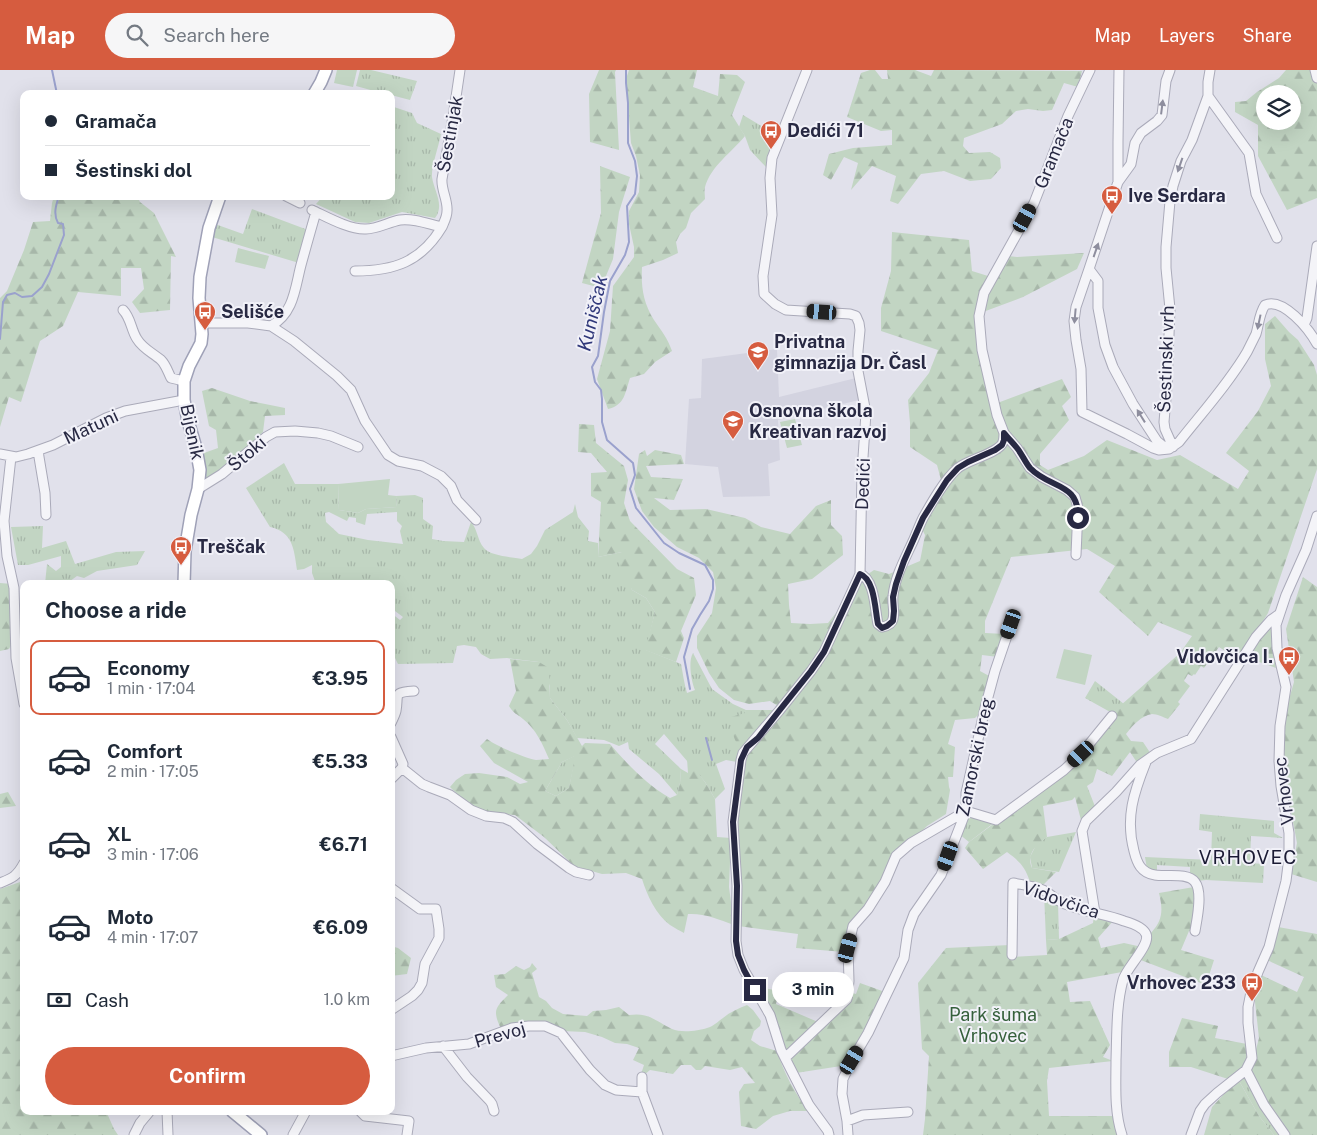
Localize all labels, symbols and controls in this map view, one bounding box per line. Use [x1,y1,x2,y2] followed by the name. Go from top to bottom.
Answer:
[105,13,455,58] search box
[25,21,75,49] text: Map
[123,21,151,49] icon: search
[163,24,270,46] text: Search here
[1095,25,1131,46] text: Map
[1159,25,1215,46] text: Layers
[1243,25,1292,46] text: Share
[1256,85,1301,130] map controls
[1256,85,1301,130] button: layers
[432,94,467,174] street label: Šestinjak
[1158,98,1166,114] one-way arrow
[75,110,157,132] text: Gramača
[1030,114,1077,192] street label: Gramača
[759,119,783,150] bus stop icon: Dedići 71
[787,120,864,141] place label: Dedići 71
[1176,158,1183,173] one-way arrow
[75,159,192,181] text: Šestinski dol
[1100,184,1124,215] bus stop icon: Ive Serdara
[1128,185,1226,206] place label: Ive Serdara
[1011,201,1038,235] car
[1092,242,1100,257] one-way arrow
[573,272,612,353] water label: Kuniščak
[193,300,217,331] bus stop icon: Selišće
[221,301,284,322] place label: Selišće
[806,303,837,321] car
[1153,305,1178,413] street label: Šestinski vrh
[1071,308,1079,324] one-way arrow
[1254,314,1262,330] one-way arrow
[774,331,927,373] place label: Privatna gimnazija Dr. Časl
[746,340,770,371] school or university icon: Privatna gimnazija Dr. Časl
[749,400,887,442] place label: Osnovna škola Kreativan razvoj
[176,402,209,462] street label: Bijenik
[60,405,121,448] street label: Matuni
[721,409,745,440] school or university icon: Osnovna škola Kreativan razvoj
[1136,409,1145,422] one-way arrow
[223,432,270,476] street label: Štoki
[851,458,874,510] street label: Dedići
[1067,507,1089,529] route start
[169,535,193,566] bus stop icon: Treščak
[197,536,266,557] place label: Treščak
[45,597,187,623] text: Choose a ride
[999,607,1022,641] car
[1277,645,1301,676] bus stop icon: Vidovčica I.
[1176,646,1273,667] place label: Vidovčica I.
[47,655,92,700] icon: car
[107,657,190,679] text: Economy
[313,667,368,689] text: €3.95
[107,679,195,698] text: 1 min · 17:04
[952,695,997,818] street label: Zamorski breg
[47,738,92,783] icon: car
[1064,738,1097,770] car
[107,740,183,762] text: Comfort
[312,750,368,772] text: €5.33
[1269,756,1298,826] street label: Vrhovec
[107,762,199,781] text: 2 min · 17:05
[47,821,92,866] icon: car
[107,823,132,845] text: XL
[319,833,368,855] text: €6.71
[935,839,960,873] car
[107,845,199,864] text: 3 min · 17:06
[1199,846,1297,868] district label: VRHOVEC
[1020,877,1102,922] street label: Vidovčica
[47,904,92,949] icon: car
[107,906,153,928] text: Moto
[313,916,368,938] text: €6.09
[107,928,198,947] text: 4 min · 17:07
[836,932,859,964] car
[1240,971,1264,1002] bus stop icon: Vrhovec 233
[772,972,855,1008] callout: 3 min
[1127,972,1236,993] place label: Vrhovec 233
[744,979,766,1001] route end
[792,980,834,999] text: 3 min
[45,986,73,1014] icon: cash
[85,989,129,1011] text: Cash
[323,990,370,1009] text: 1.0 km
[949,1004,1037,1046] park label: Park šuma Vrhovec
[472,1017,528,1052] street label: Prevoj
[837,1043,866,1077] car
[45,1047,370,1105] button: Confirm

